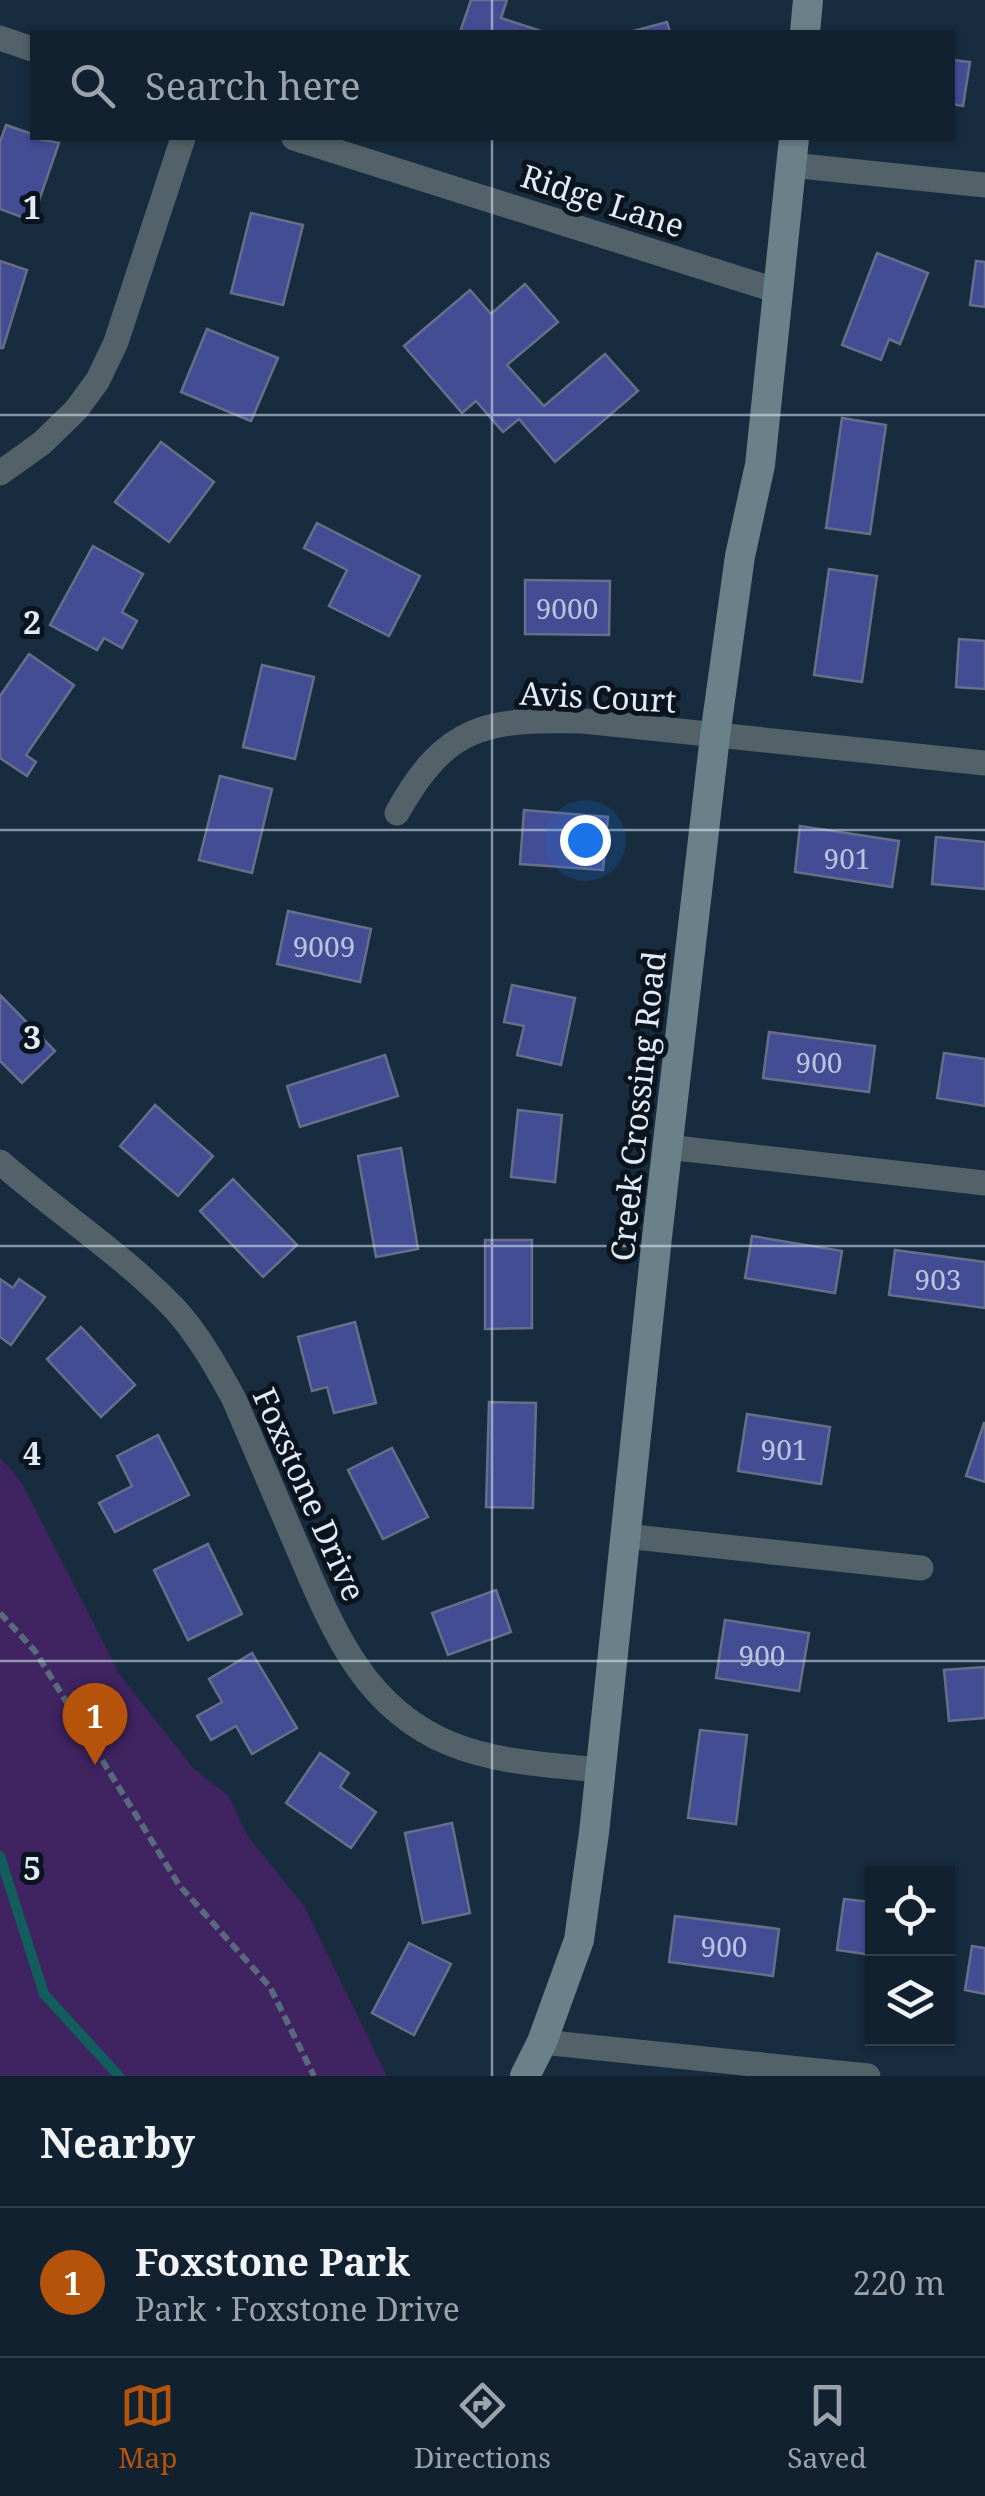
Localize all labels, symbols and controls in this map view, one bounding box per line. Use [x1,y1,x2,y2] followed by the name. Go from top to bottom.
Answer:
[30,30,955,140] search box
[65,58,120,113] icon: search
[145,59,361,111] text: Search here
[516,153,690,247] street label: Ridge Lane
[23,185,41,228] text: 1
[536,589,598,627] house number: 9000
[23,600,41,643] text: 2
[519,670,677,722] street label: Avis Court
[560,815,611,866] your location
[824,839,870,877] house number: 901
[293,927,355,965] house number: 9009
[599,948,675,1263] street label: Creek Crossing Road
[23,1015,41,1058] text: 3
[796,1043,842,1081] house number: 900
[915,1260,961,1298] house number: 903
[244,1381,376,1607] street label: Foxstone Drive
[761,1430,807,1468] house number: 901
[23,1431,41,1474] text: 4
[739,1636,785,1674] house number: 900
[62,1682,128,1765] pin: 1
[23,1846,41,1889] text: 5
[865,1866,955,2046] map controls
[865,1866,955,1956] button: locate
[701,1927,747,1965] house number: 900
[865,1956,955,2046] button: layers
[40,2113,195,2170] text: Nearby
[135,2235,410,2287] text: Foxstone Park
[63,2261,82,2304] text: 1
[853,2261,945,2304] text: 220 m
[135,2287,460,2330] text: Park · Foxstone Drive
[118,2378,177,2476] tab: Map
[414,2378,551,2476] tab: Directions
[787,2378,867,2476] tab: Saved

